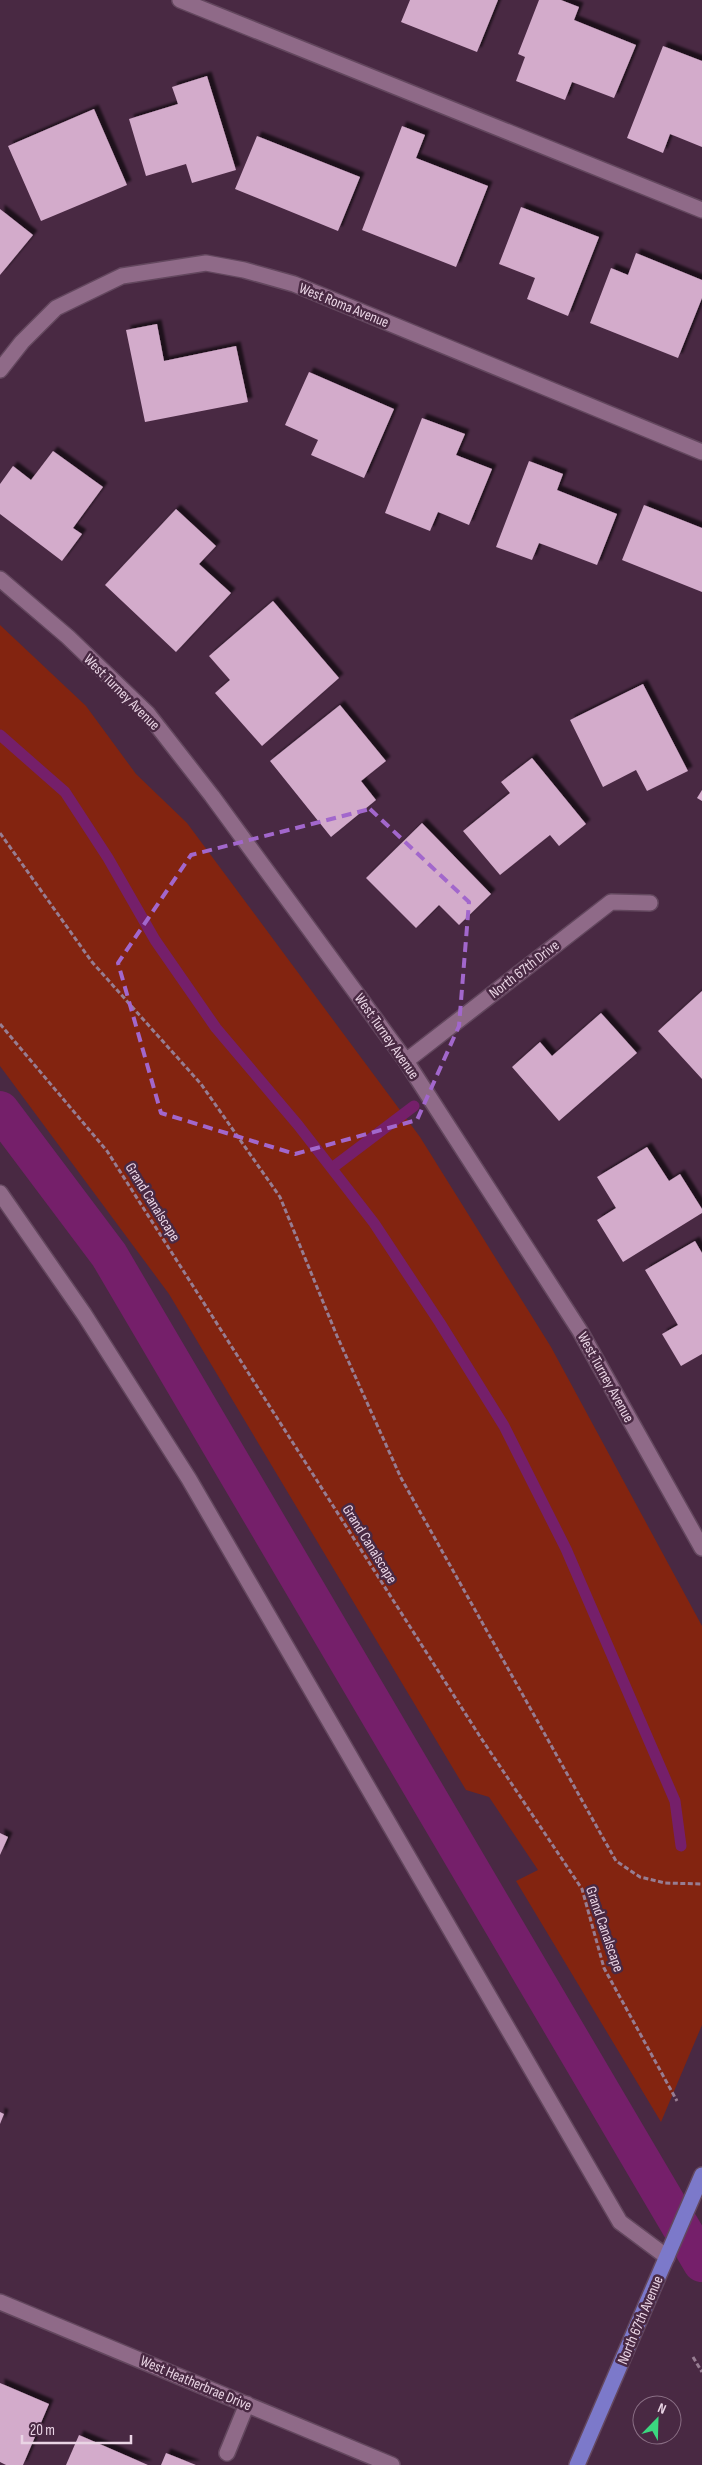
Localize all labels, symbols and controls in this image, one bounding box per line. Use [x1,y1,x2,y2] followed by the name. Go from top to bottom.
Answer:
[296,279,392,332] street label: West Roma Avenue
[79,650,164,735] street label: West Turney Avenue
[485,936,563,1003] street label: North 67th Drive
[350,990,423,1083] street label: West Turney Avenue
[121,1159,184,1245] street label: Grand Canalscape
[573,1329,638,1426] street label: West Turney Avenue
[338,1501,401,1587] street label: Grand Canalscape
[581,1884,628,1975] street label: Grand Canalscape
[613,2273,668,2367] street label: North 67th Avenue
[137,2351,254,2416] street label: West Heatherbrae Drive
[632,2395,682,2445] north arrow
[655,2399,669,2418] text: N
[22,2412,131,2444] scale bar
[30,2421,55,2440] text: 20 m

